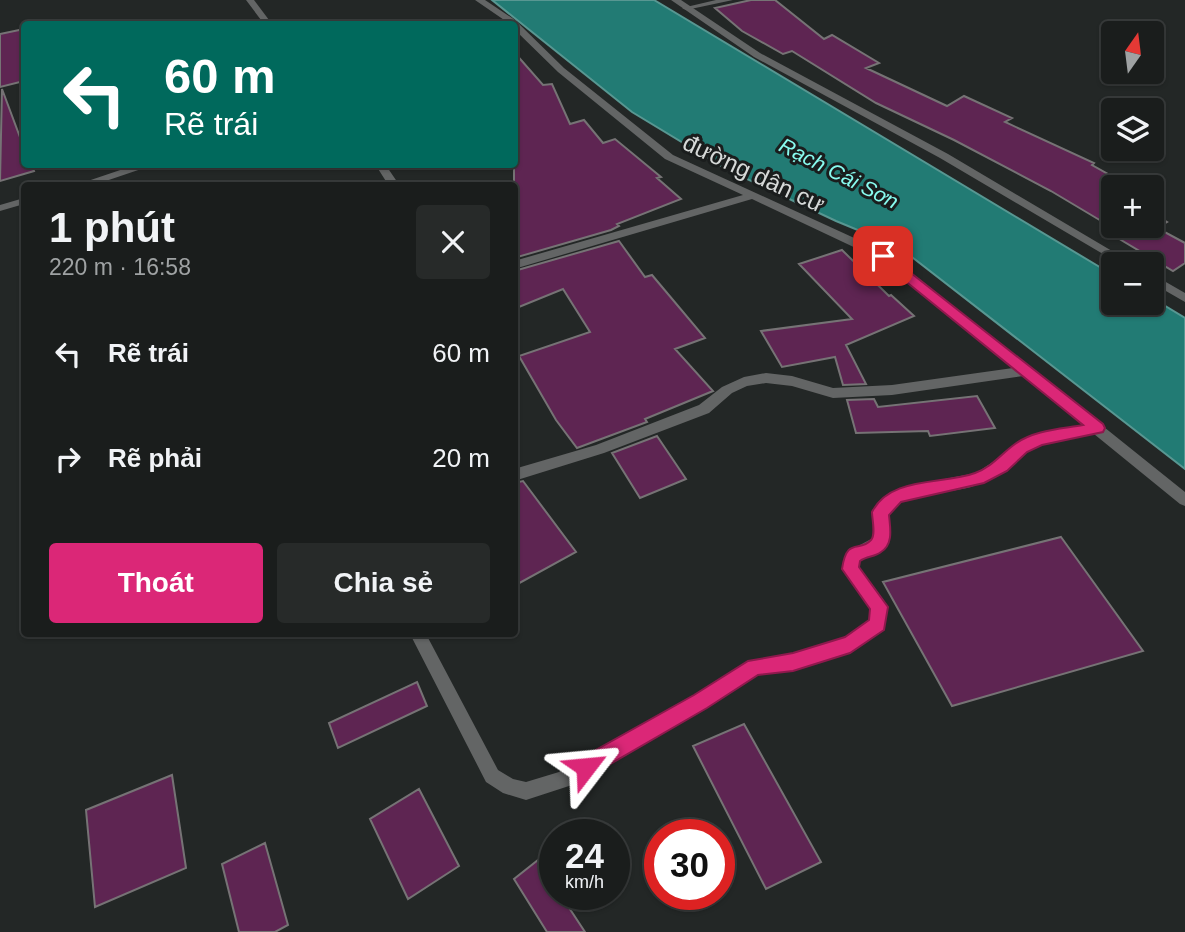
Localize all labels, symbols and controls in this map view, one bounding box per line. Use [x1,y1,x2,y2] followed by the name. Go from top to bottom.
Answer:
[1101,21,1164,84] north arrow
[1101,21,1164,315] map controls
[49,49,140,140] icon: left
[164,49,276,103] text: 60 m
[1101,98,1164,161] button: layers
[164,106,258,142] text: Rẽ trái
[679,128,829,218] street label: đường dân cư
[776,133,902,213] water label: Rạch Cái Sơn
[1101,175,1164,238] button: +
[49,204,175,251] text: 1 phút
[416,205,490,279] button: close
[853,226,913,286] pin
[864,237,902,275] icon: arrive
[1101,252,1164,315] button: −
[49,254,191,280] text: 220 m · 16:58
[49,335,87,373] icon: left
[108,338,189,368] text: Rẽ trái
[432,338,490,368] text: 60 m
[49,440,87,478] icon: right
[108,443,202,473] text: Rẽ phải
[432,443,490,473] text: 20 m
[49,543,263,623] button: Thoát
[277,543,490,623] button: Chia sẻ
[549,730,623,804] position arrow
[644,819,735,910] speed limit sign: 30
[565,836,604,875] text: 24
[565,872,604,892] text: km/h

